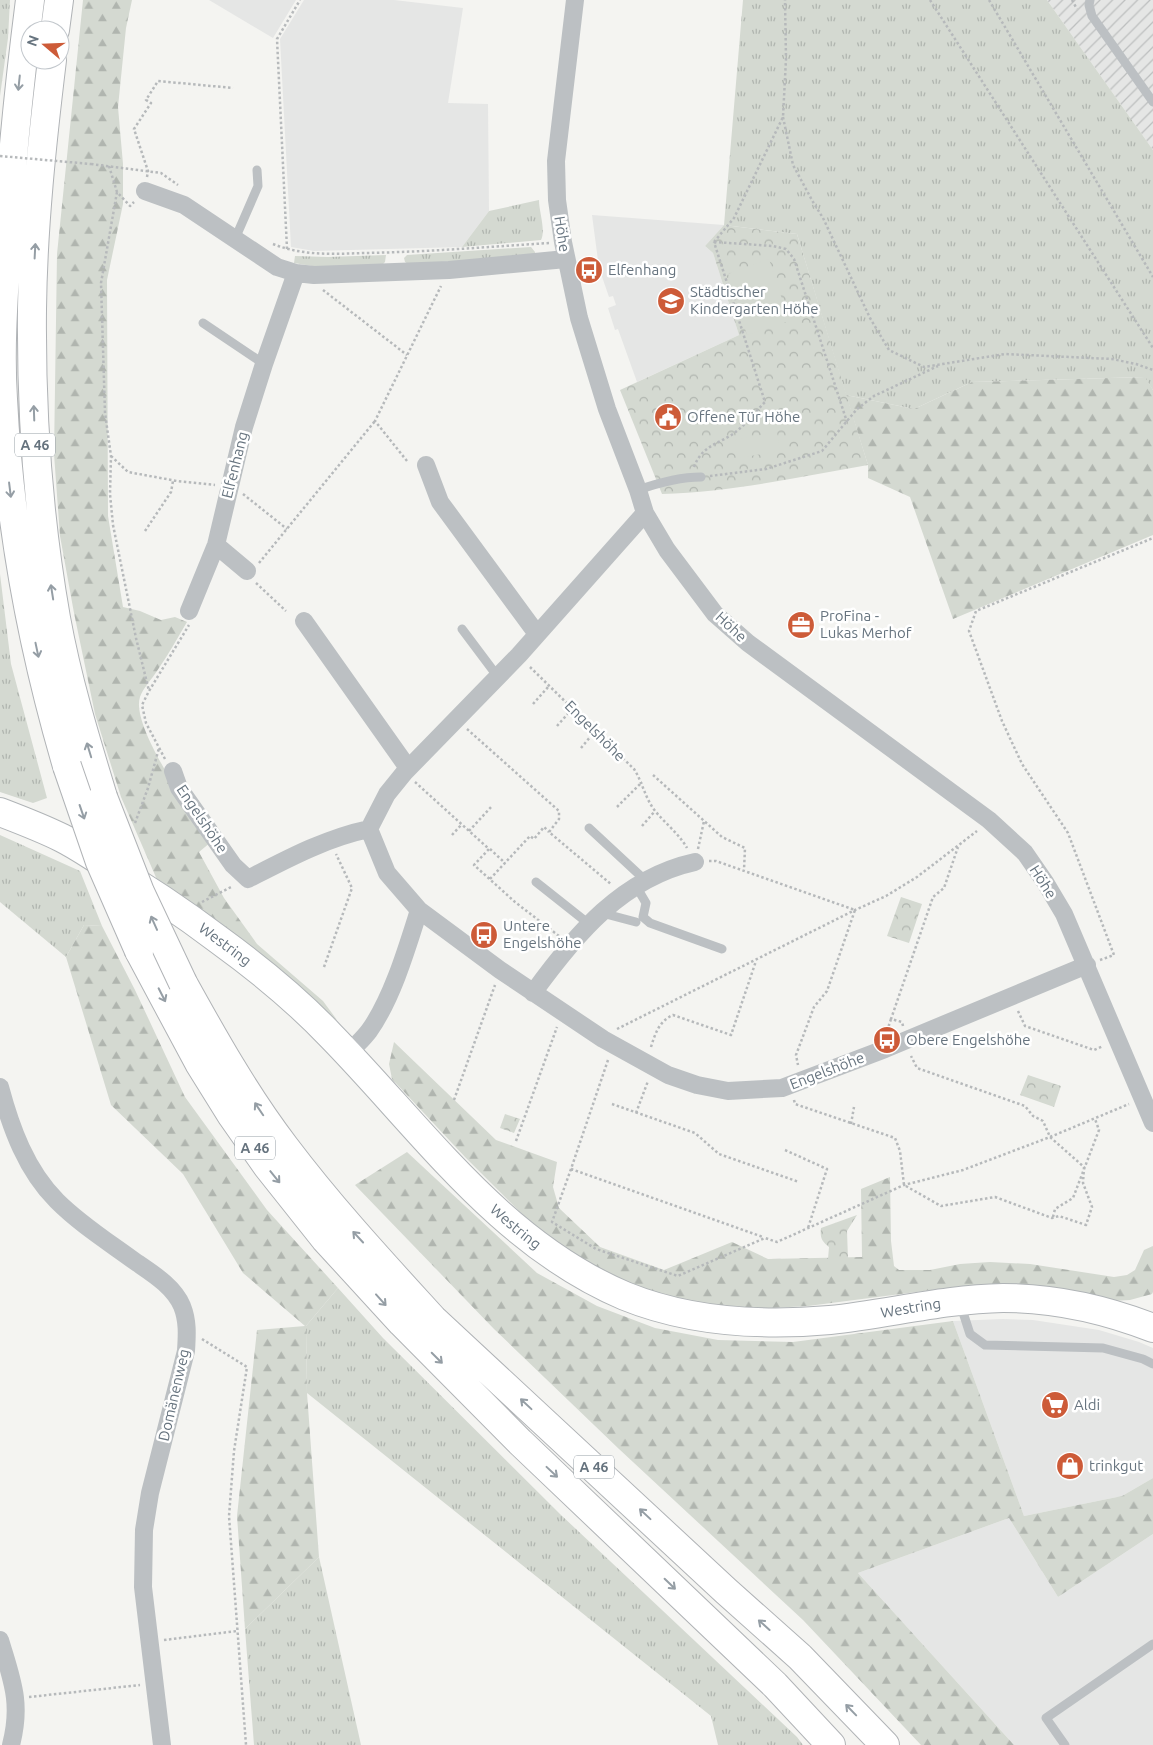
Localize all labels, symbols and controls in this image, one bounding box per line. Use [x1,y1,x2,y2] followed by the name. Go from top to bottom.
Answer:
[20,20,70,70] north arrow
[23,33,42,48] text: N
[15,75,24,91] one-way arrow
[551,215,574,253] street label: Höhe
[31,243,40,259] one-way arrow
[574,255,604,285] bus stop icon: Elfenhang
[608,261,676,278] place label: Elfenhang
[690,283,819,317] place label: Städtischer Kindergarten Höhe
[656,286,686,316] school or university icon: Städtischer Kindergarten Höhe
[653,402,683,432] public building icon: Offene Tür Höhe
[29,406,39,422] one-way arrow
[687,408,800,425] place label: Offene Tür Höhe
[218,430,251,500] street label: Elfenhang
[15,434,55,456] road number: A 46
[5,481,15,497] one-way arrow
[47,585,57,601] one-way arrow
[820,607,912,641] place label: ProFina - Lukas Merhof
[712,608,750,645] street label: Höhe
[786,610,816,640] office icon: ProFina - Lukas Merhof
[33,641,42,657] one-way arrow
[562,697,629,764] street label: Engelshöhe
[83,743,93,759] one-way arrow
[173,781,231,856] street label: Engelshöhe
[78,804,87,820] one-way arrow
[1026,862,1060,901] street label: Höhe
[149,916,158,931] one-way arrow
[503,917,582,951] place label: Untere Engelshöhe
[196,919,255,969] street label: Westring
[469,920,499,950] bus stop icon: Untere Engelshöhe
[157,987,167,1002] one-way arrow
[872,1025,902,1055] bus stop icon: Obere Engelshöhe
[906,1031,1031,1048] place label: Obere Engelshöhe
[787,1049,867,1093] street label: Engelshöhe
[254,1103,264,1117] one-way arrow
[235,1136,275,1160] road number: A 46
[270,1170,281,1183] one-way arrow
[487,1200,545,1253] street label: Westring
[353,1231,364,1244] one-way arrow
[375,1294,387,1306] one-way arrow
[879,1294,942,1321] street label: Westring
[155,1347,192,1443] street label: Domänenweg
[430,1352,443,1364] one-way arrow
[1040,1390,1070,1420] supermarket icon: Aldi
[1074,1396,1100,1413] place label: Aldi
[519,1398,532,1410] one-way arrow
[1055,1451,1085,1481] shop icon: trinkgut
[574,1455,614,1478] road number: A 46
[1089,1457,1143,1474] place label: trinkgut
[545,1466,558,1478] one-way arrow
[638,1508,651,1520] one-way arrow
[663,1578,676,1590] one-way arrow
[758,1620,771,1631] one-way arrow
[845,1704,857,1716] one-way arrow

